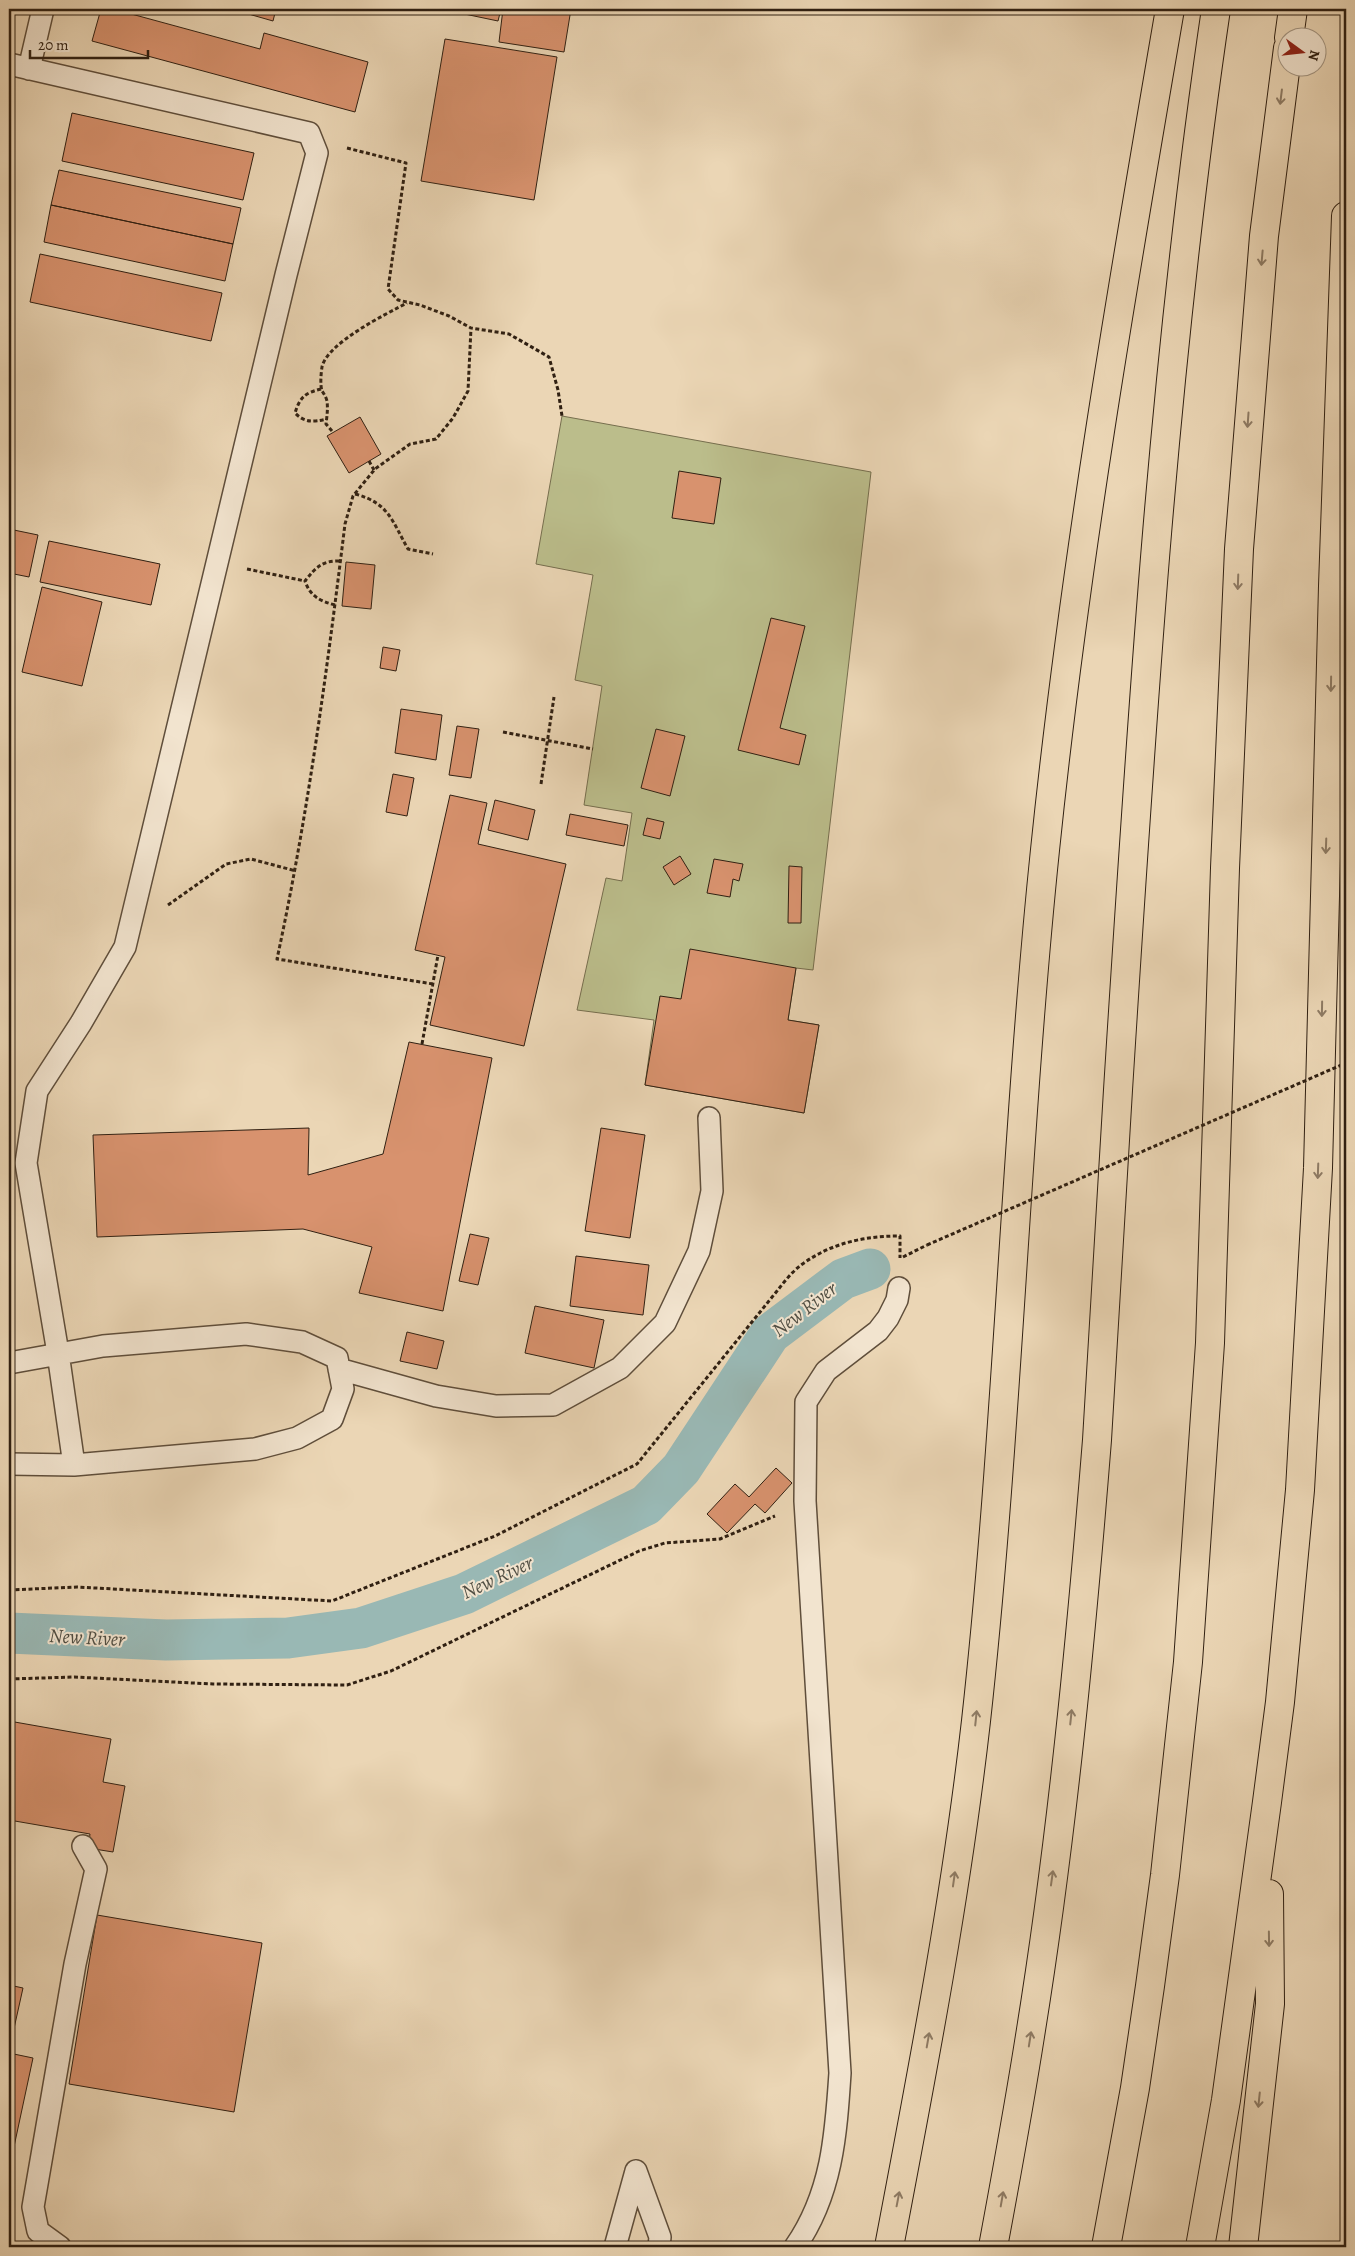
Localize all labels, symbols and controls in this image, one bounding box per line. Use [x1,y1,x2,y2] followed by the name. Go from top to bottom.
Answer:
[30,28,148,60] scale bar
[1278,28,1328,78] north arrow
[38,35,69,55] text: 20 m
[1304,48,1325,63] text: N
[1276,88,1286,104] one-way arrow
[1257,250,1267,266] one-way arrow
[1244,412,1253,428] one-way arrow
[1233,574,1242,590] one-way arrow
[1326,676,1335,692] one-way arrow
[1321,838,1331,854] one-way arrow
[1317,1001,1326,1017] one-way arrow
[1313,1163,1323,1179] one-way arrow
[766,1275,843,1343] water label: New River
[457,1549,538,1606] water label: New River
[48,1622,127,1653] water label: New River
[1066,1709,1076,1725] one-way arrow
[971,1711,981,1727] one-way arrow
[1048,1871,1058,1887] one-way arrow
[949,1872,959,1888] one-way arrow
[1264,1930,1274,1946] one-way arrow
[1025,2031,1035,2047] one-way arrow
[924,2032,933,2048] one-way arrow
[1254,2092,1264,2108] one-way arrow
[894,2192,903,2208] one-way arrow
[997,2192,1007,2208] one-way arrow

